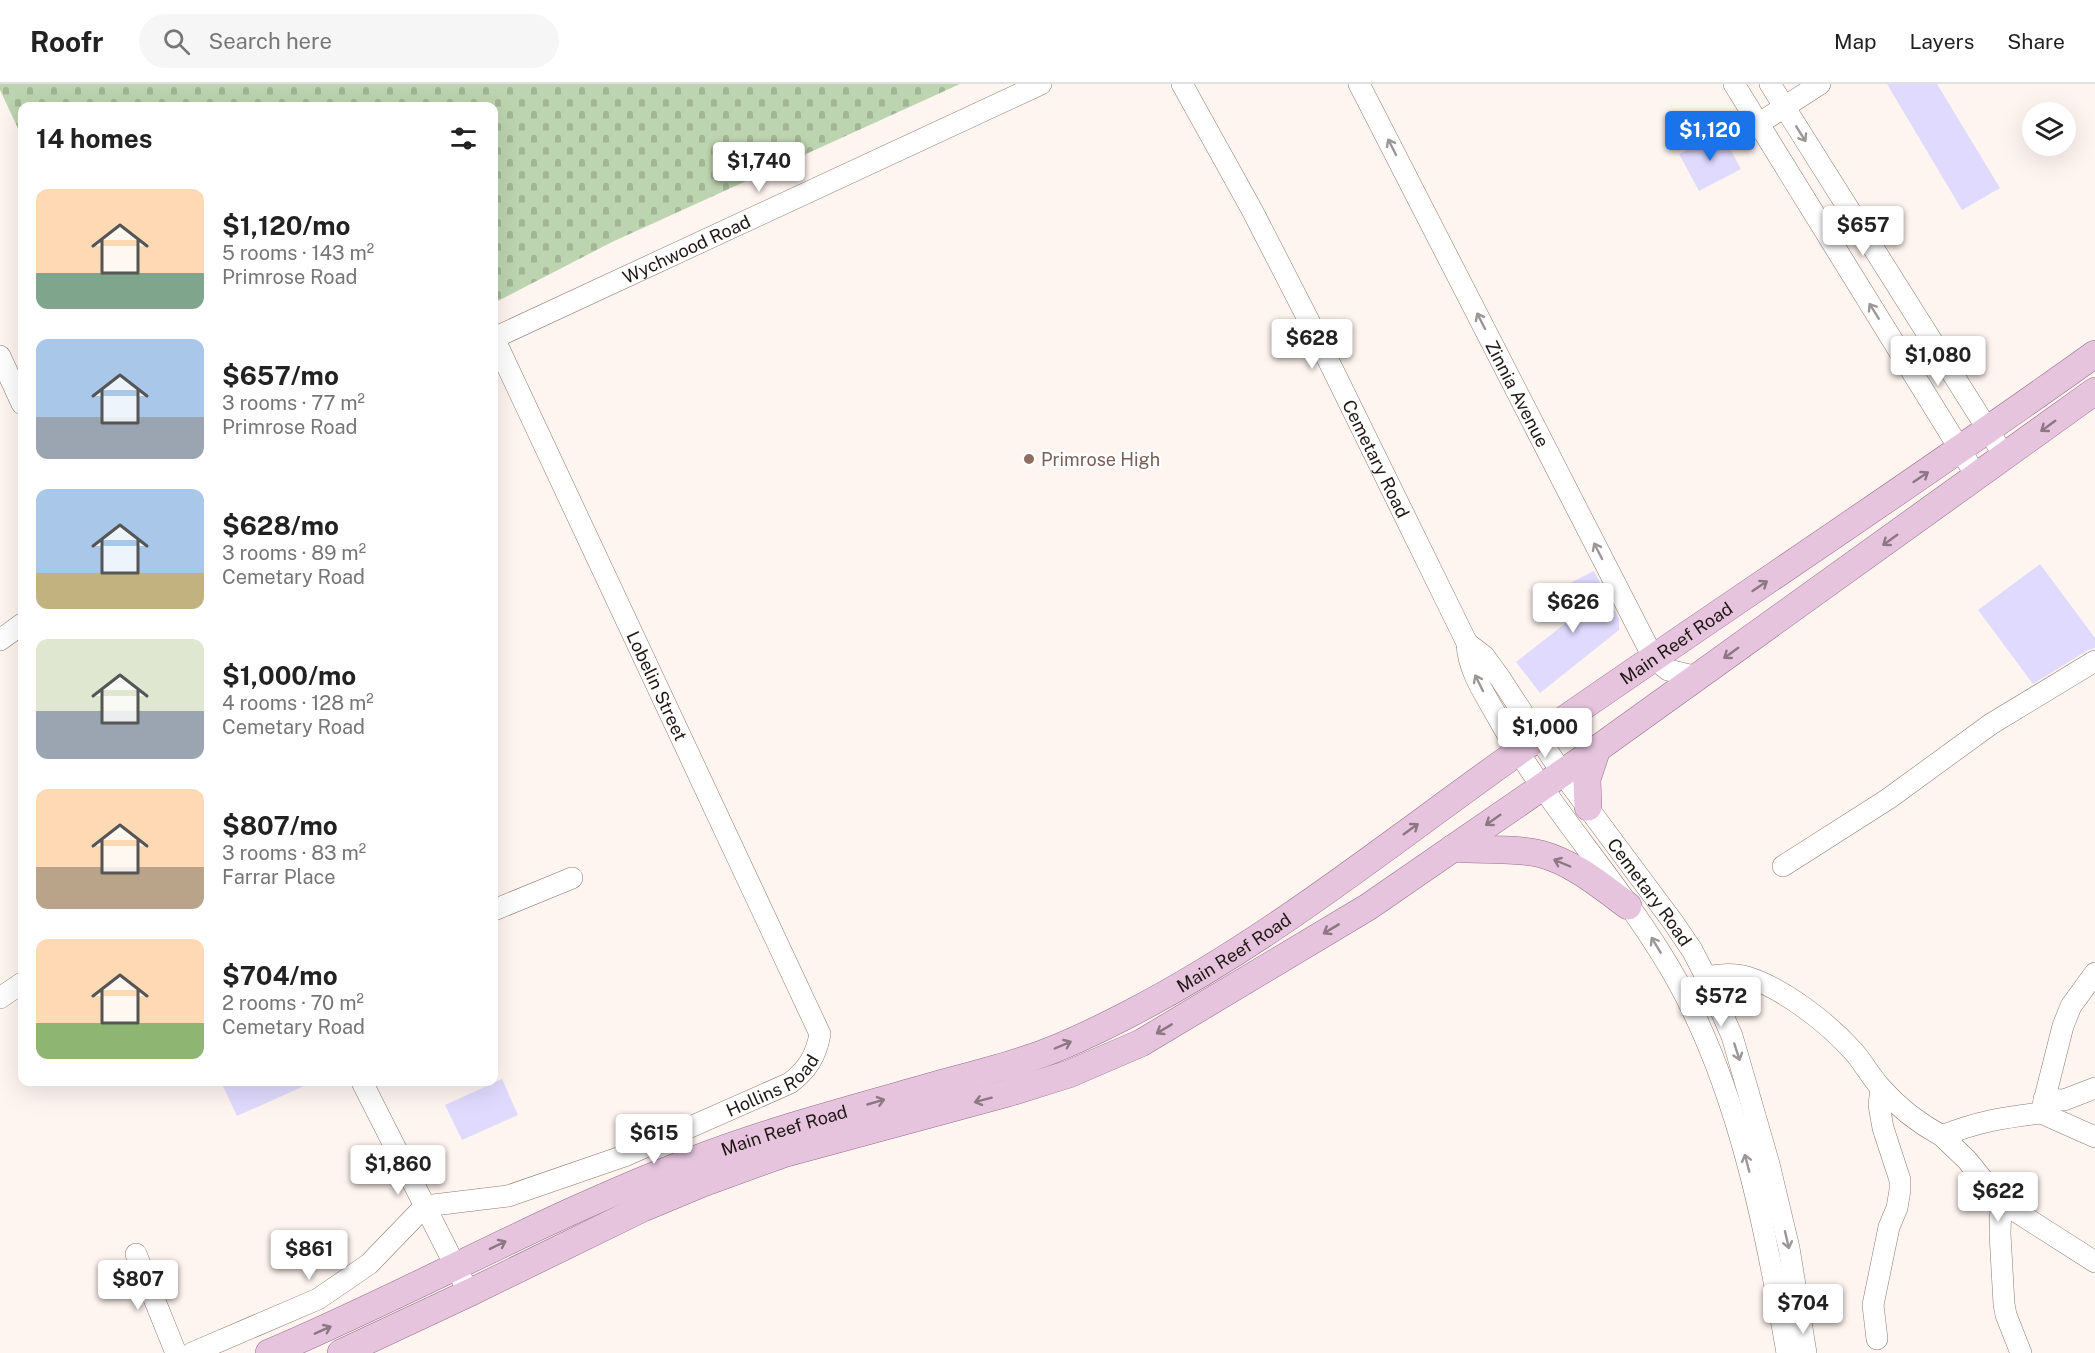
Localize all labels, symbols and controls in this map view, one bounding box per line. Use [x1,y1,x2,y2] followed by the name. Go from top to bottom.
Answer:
[139,14,559,68] search box
[30,25,103,58] text: Roofr
[160,25,193,58] icon: search
[208,28,332,54] text: Search here
[1834,29,1877,54] text: Map
[1910,29,1974,54] text: Layers
[2007,29,2065,54] text: Share
[2022,102,2076,156] map controls
[2022,102,2076,156] button: layers
[1661,111,1759,162] pin: $1,120
[1679,118,1741,142] text: $1,120
[447,122,480,155] icon: filters
[36,123,152,154] text: 14 homes
[1795,125,1807,142] one-way arrow
[1386,139,1397,157] one-way arrow
[710,142,808,193] pin: $1,740
[727,149,791,173] text: $1,740
[1827,206,1899,257] pin: $657
[222,210,351,241] text: $1,120/mo
[619,210,753,287] street label: Wychwood Road
[84,213,156,285] icon: home
[1837,213,1889,237] text: $657
[222,241,374,265] text: 5 rooms · 143 m²
[222,265,357,289] text: Primrose Road
[1867,303,1879,320] one-way arrow
[1474,312,1486,330] one-way arrow
[1276,319,1348,370] pin: $628
[1286,326,1338,350] text: $628
[1889,336,1987,387] pin: $1,080
[1482,337,1554,451] street label: Zinnia Avenue
[1905,343,1971,367] text: $1,080
[222,360,339,391] text: $657/mo
[84,363,156,435] icon: home
[222,391,365,415] text: 3 rooms · 77 m²
[1339,396,1414,521] street label: Cemetary Road
[222,415,357,439] text: Primrose Road
[2040,419,2056,432] one-way arrow
[1041,449,1160,470] place label: Primrose High
[1022,452,1036,466] marker: Primrose High
[1912,471,1929,483] one-way arrow
[222,510,339,541] text: $628/mo
[84,513,156,585] icon: home
[1882,534,1898,546] one-way arrow
[222,541,366,565] text: 3 rooms · 89 m²
[1592,542,1603,560] one-way arrow
[222,565,365,589] text: Cemetary Road
[1751,580,1768,592] one-way arrow
[1537,583,1609,634] pin: $626
[1547,590,1599,614] text: $626
[1616,597,1736,689] street label: Main Reef Road
[622,628,692,744] street label: Lobelin Street
[1724,647,1740,659] one-way arrow
[222,660,356,691] text: $1,000/mo
[84,663,156,735] icon: home
[1473,674,1484,692] one-way arrow
[222,691,374,715] text: 4 rooms · 128 m²
[1496,708,1594,759] pin: $1,000
[222,715,365,739] text: Cemetary Road
[1512,715,1578,739] text: $1,000
[222,810,338,841] text: $807/mo
[84,813,156,885] icon: home
[1485,814,1501,826] one-way arrow
[1403,823,1419,835] one-way arrow
[1604,834,1697,950] street label: Cemetary Road
[222,841,366,865] text: 3 rooms · 83 m²
[1554,856,1572,868] one-way arrow
[222,865,336,889] text: Farrar Place
[1173,908,1295,996] street label: Main Reef Road
[1323,924,1340,936] one-way arrow
[1649,937,1661,954] one-way arrow
[222,960,338,991] text: $704/mo
[84,963,156,1035] icon: home
[1685,977,1757,1028] pin: $572
[1695,984,1747,1008] text: $572
[222,991,364,1015] text: 2 rooms · 70 m²
[222,1015,365,1039] text: Cemetary Road
[1156,1024,1173,1036] one-way arrow
[1053,1039,1071,1051] one-way arrow
[1732,1042,1743,1061] one-way arrow
[723,1050,823,1120] street label: Hollins Road
[974,1094,993,1106] one-way arrow
[866,1096,885,1107] one-way arrow
[718,1100,850,1160] street label: Main Reef Road
[618,1114,690,1165] pin: $615
[630,1121,678,1145] text: $615
[349,1145,447,1196] pin: $1,860
[364,1152,432,1176] text: $1,860
[1740,1154,1752,1173] one-way arrow
[1962,1172,2034,1223] pin: $622
[1972,1179,2024,1203] text: $622
[273,1230,345,1281] pin: $861
[1782,1230,1794,1249] one-way arrow
[285,1237,333,1261] text: $861
[489,1239,507,1251] one-way arrow
[102,1260,174,1311] pin: $807
[112,1267,164,1291] text: $807
[1767,1284,1839,1335] pin: $704
[1777,1291,1829,1315] text: $704
[313,1324,331,1335] one-way arrow

